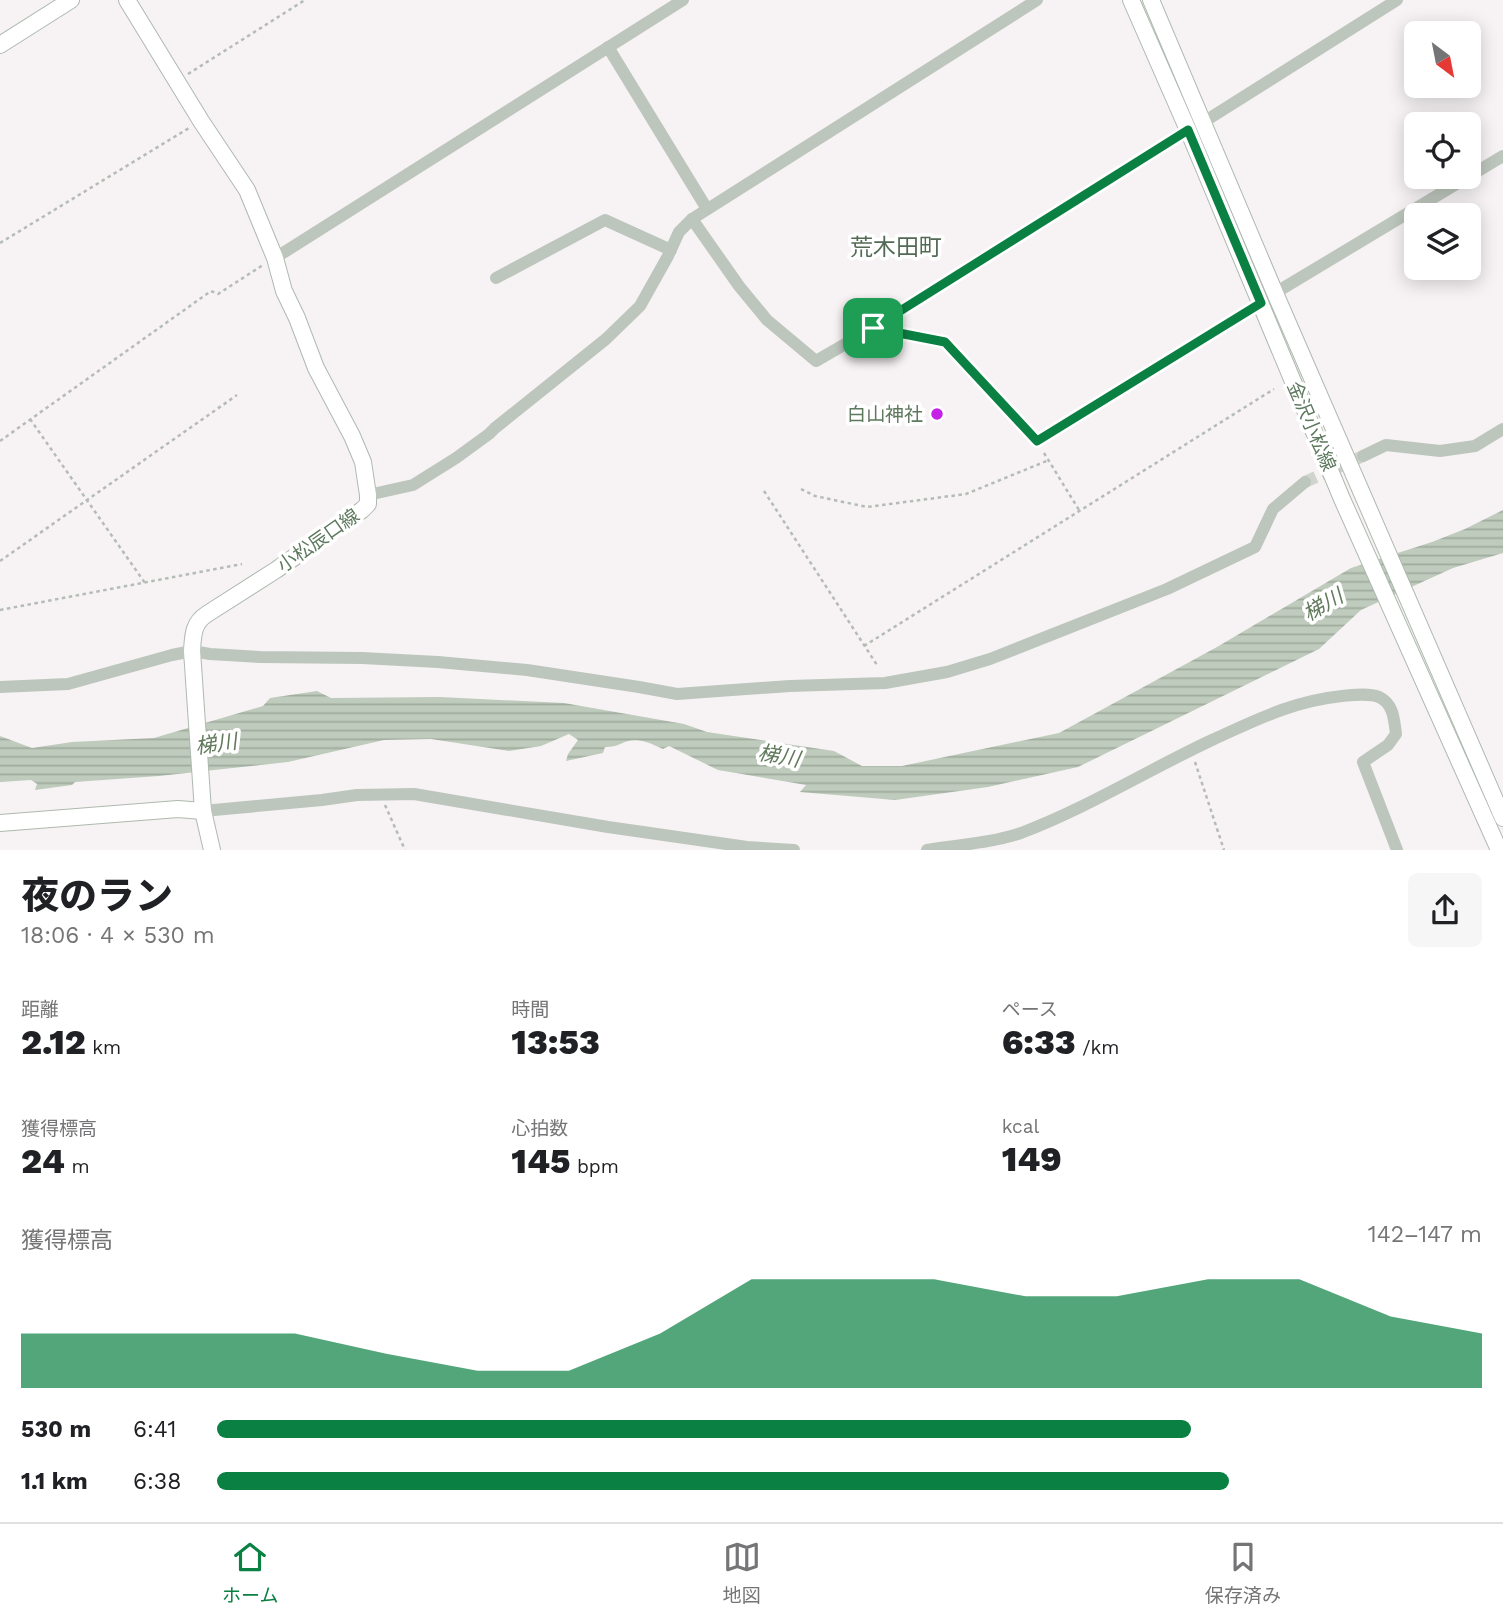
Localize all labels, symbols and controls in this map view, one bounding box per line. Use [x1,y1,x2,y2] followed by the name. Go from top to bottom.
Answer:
[1404,21,1480,98] north arrow
[1404,21,1481,280] map controls
[1404,112,1481,189] button: locate
[1404,203,1481,280] button: layers
[850,234,942,261] district label: 荒木田町
[843,298,903,358] pin
[854,309,892,347] icon: arrive
[1282,378,1341,474] street label: 金沢小松線
[847,403,923,426] place label: 白山神社
[929,406,945,422] marker: 白山神社
[273,504,364,577] street label: 小松辰口線
[1298,582,1349,626] water label: 梯川
[193,728,240,759] water label: 梯川
[756,740,804,772] water label: 梯川
[1408,873,1482,947] button: share
[21,874,173,918] text: 夜のラン
[21,922,215,949] text: 18:06 · 4 × 530 m
[21,998,59,1021] text: 距離
[511,998,549,1021] text: 時間
[1002,998,1058,1021] text: ペース
[21,1021,86,1063] text: 2.12
[511,1021,600,1063] text: 13:53
[1002,1021,1076,1063] text: 6:33
[86,1036,121,1059] text: km
[1076,1036,1119,1059] text: /km
[1002,1115,1039,1138] text: kcal
[21,1117,97,1140] text: 獲得標高
[511,1117,568,1140] text: 心拍数
[1002,1138,1062,1180] text: 149
[21,1140,65,1182] text: 24
[511,1140,570,1182] text: 145
[65,1155,90,1178] text: m
[570,1155,619,1178] text: bpm
[1368,1221,1482,1248] text: 142–147 m
[21,1227,113,1254] text: 獲得標高
[21,1416,91,1443] text: 530 m
[133,1416,176,1443] text: 6:41
[21,1468,88,1495] text: 1.1 km
[133,1468,181,1495] text: 6:38
[222,1538,279,1607] tab: ホーム
[723,1538,761,1607] tab: 地図
[1205,1538,1281,1607] tab: 保存済み

